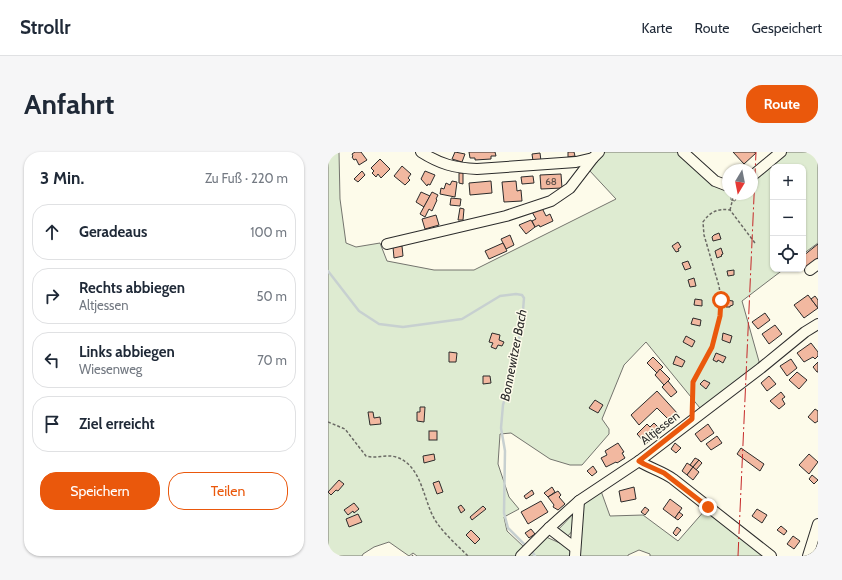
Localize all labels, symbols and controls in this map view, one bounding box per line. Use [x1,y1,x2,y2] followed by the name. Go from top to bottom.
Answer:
[20,16,71,39] text: Strollr
[642,19,672,37] text: Karte
[694,19,730,37] text: Route
[752,19,822,37] text: Gespeichert
[746,85,818,123] button: Route
[24,87,114,121] text: Anfahrt
[722,164,758,200] north arrow
[770,164,806,272] map controls
[770,164,806,200] button: +
[40,168,84,188] text: 3 Min.
[205,170,288,186] text: Zu Fuß · 220 m
[545,175,557,188] house number: 68
[770,200,806,236] button: −
[41,221,63,243] icon: ahead
[79,223,147,241] text: Geradeaus
[250,224,287,240] text: 100 m
[770,236,806,272] button: locate
[79,279,185,297] text: Rechts abbiegen
[41,285,63,307] icon: right
[257,288,287,304] text: 50 m
[712,291,730,309] route start
[79,297,128,313] text: Altjessen
[496,308,530,402] water label: Bonnewitzer Bach
[79,343,175,361] text: Links abbiegen
[41,349,63,371] icon: left
[257,352,287,368] text: 70 m
[79,361,142,377] text: Wiesenweg
[637,407,683,448] street label: Altjessen
[41,413,63,435] icon: arrive
[79,415,155,433] text: Ziel erreicht
[40,472,160,510] button: Speichern
[168,472,288,510] button: Teilen
[699,498,717,516] route end

